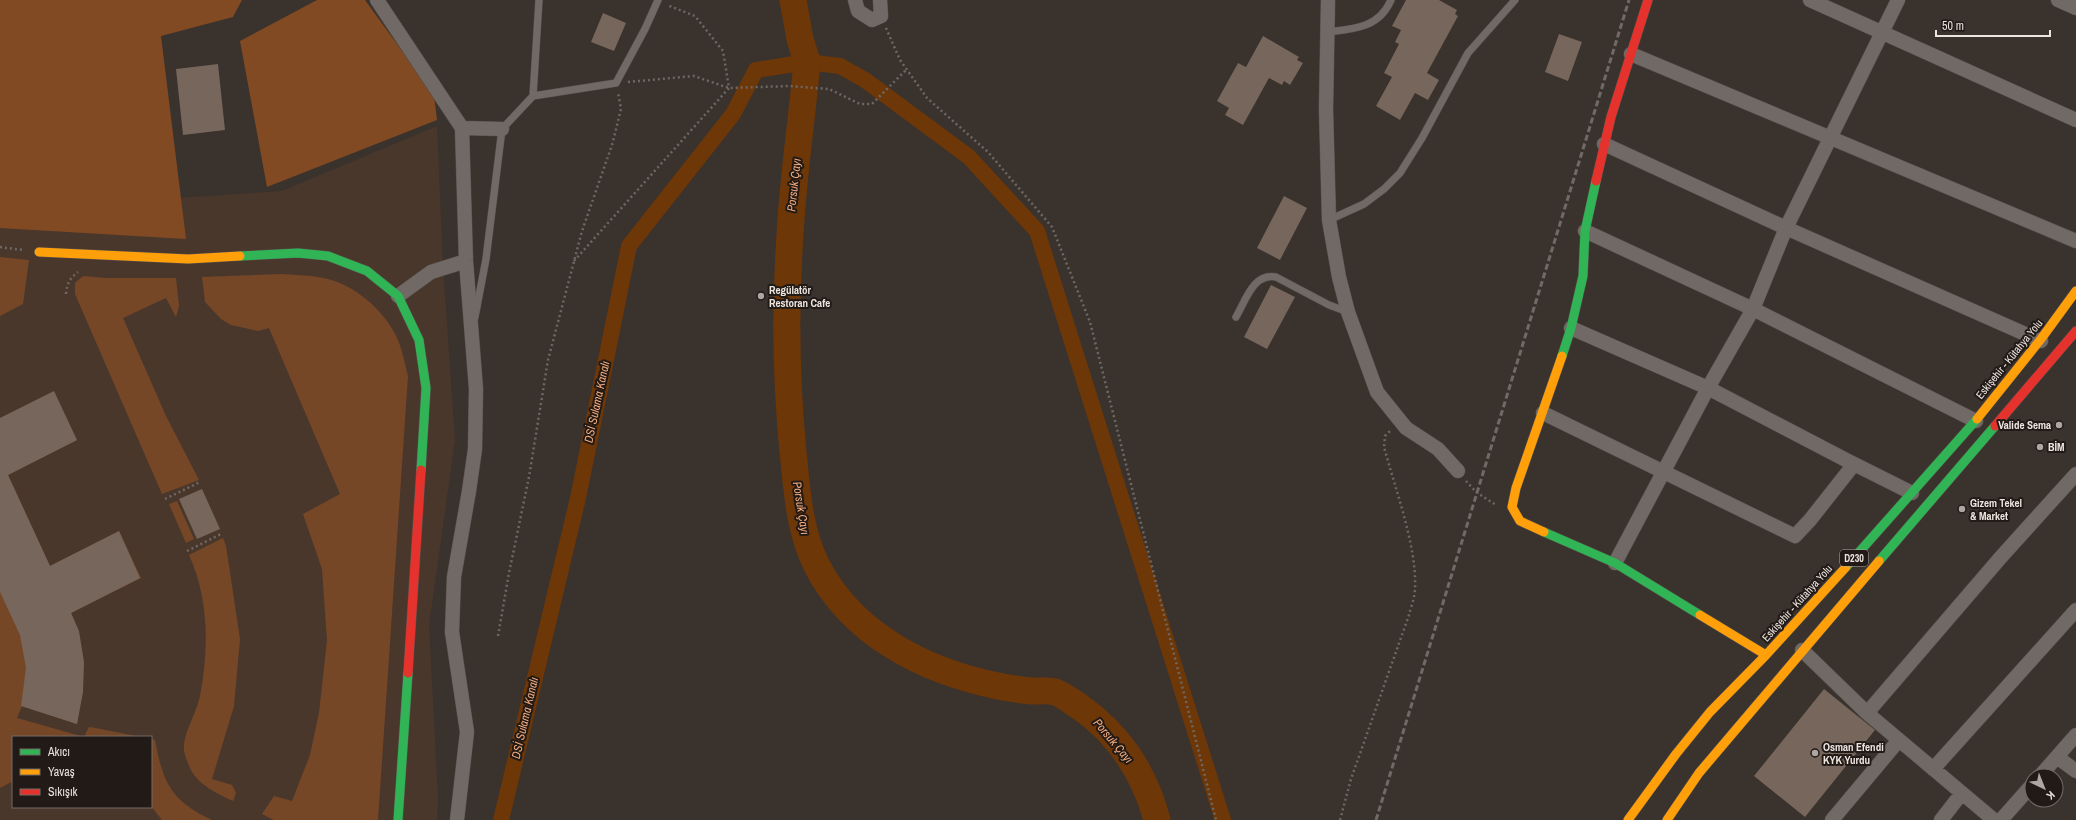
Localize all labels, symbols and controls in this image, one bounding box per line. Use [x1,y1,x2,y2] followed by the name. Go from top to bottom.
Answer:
[1936,12,2050,38] scale bar
[1942,18,1964,34] text: 50 m
[783,157,805,212] water label: Porsuk Çayı
[769,283,830,310] place label: Regülatör Restoran Cafe
[756,291,766,301] marker: Regülatör Restoran Cafe
[1973,316,2045,402] street label: Eskişehir - Kütahya Yolu
[581,359,614,444] water label: DSİ Sulama Kanalı
[1998,418,2051,432] place label: Valide Sema
[2054,420,2064,430] marker: Valide Sema
[2048,440,2065,454] place label: BİM
[2035,442,2045,452] marker: BİM
[789,480,813,536] water label: Porsuk Çayı
[1970,496,2022,523] place label: Gizem Tekel & Market
[1957,504,1967,514] marker: Gizem Tekel & Market
[1840,550,1868,566] road number: D230
[1759,562,1835,644] street label: Eskişehir - Kütahya Yolu
[508,675,542,760] water label: DSİ Sulama Kanalı
[1090,715,1137,767] water label: Porsuk Çayı
[12,736,152,808] legend
[1823,740,1884,767] place label: Osman Efendi KYK Yurdu
[47,744,70,760] text: Akıcı
[1810,748,1820,758] marker: Osman Efendi KYK Yurdu
[48,764,75,780] text: Yavaş
[2024,768,2064,808] north arrow
[48,784,78,800] text: Sıkışık
[2043,788,2058,803] text: K

